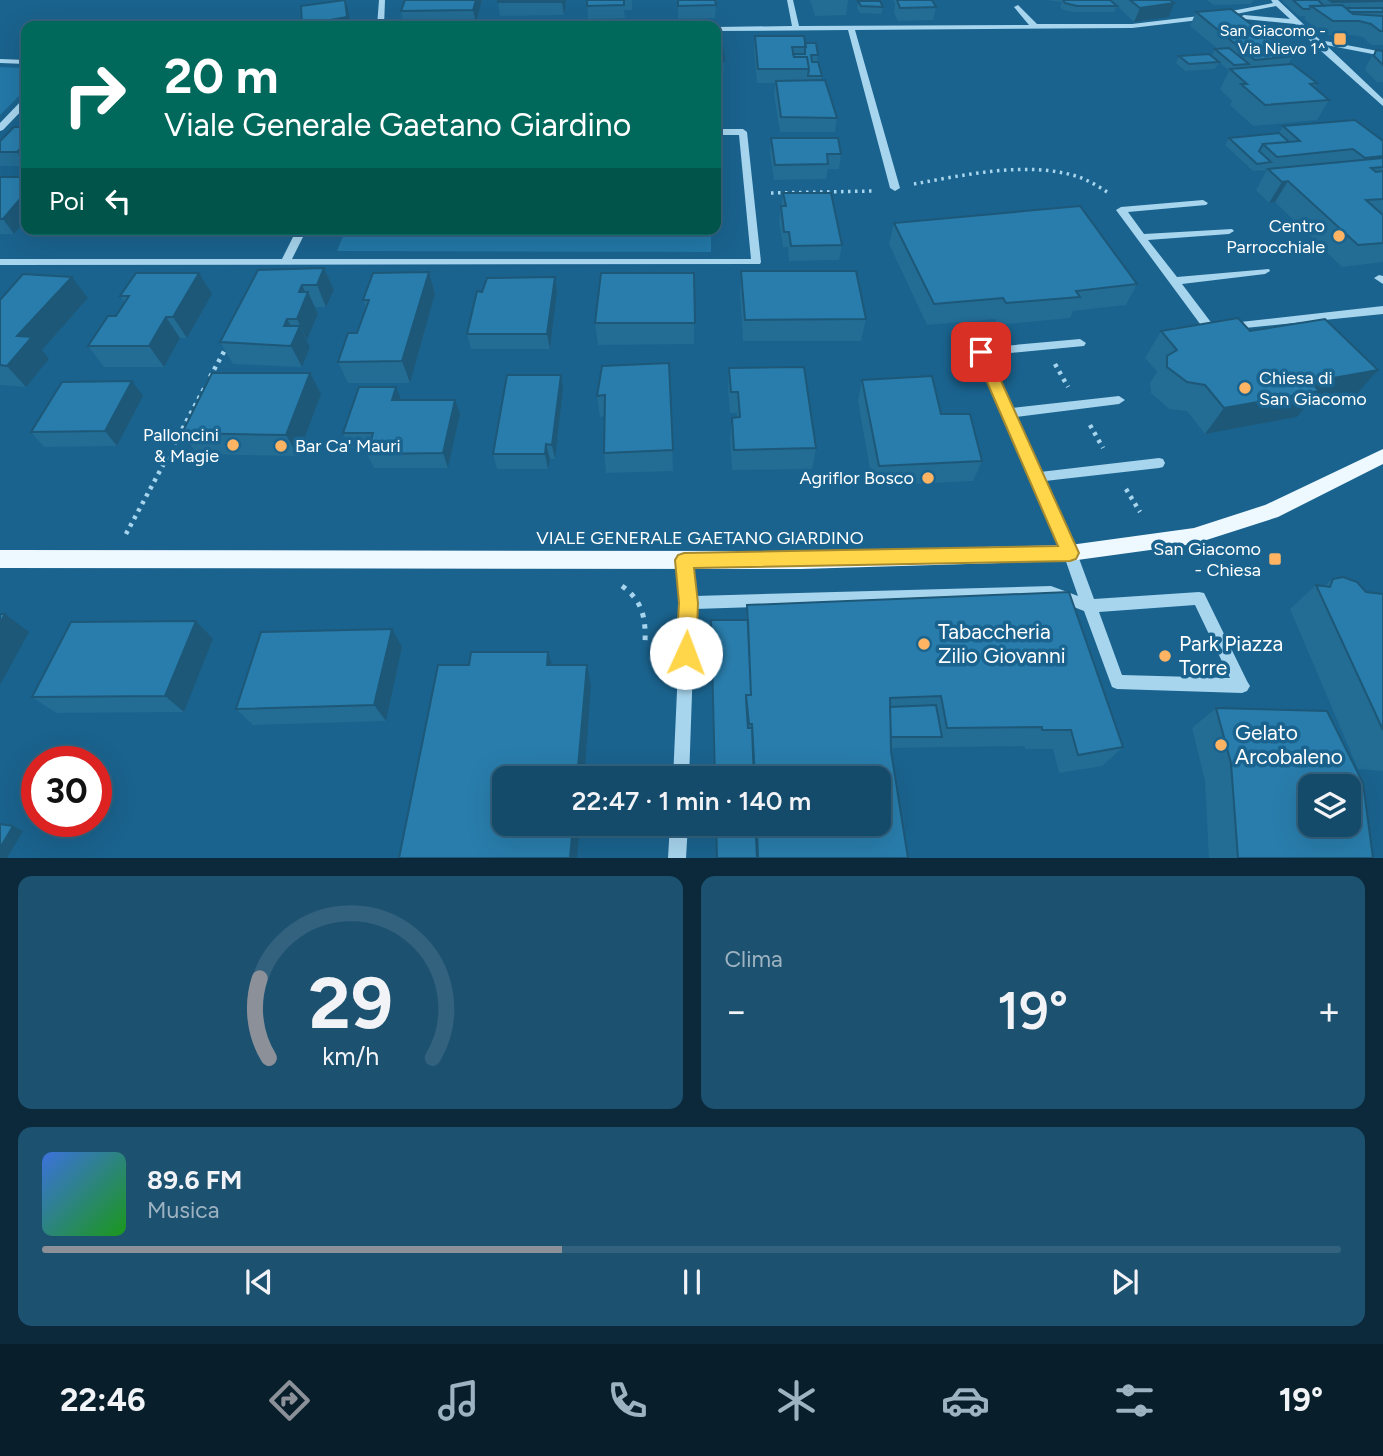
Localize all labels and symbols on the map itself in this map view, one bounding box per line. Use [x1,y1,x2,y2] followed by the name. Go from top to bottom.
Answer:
[1220,21,1326,58] place label: San Giacomo - Via Nievo 1^
[1332,31,1348,47] marker: San Giacomo - Via Nievo 1^
[1226,215,1325,258] place label: Centro Parrocchiale
[1331,228,1347,244] marker: Centro Parrocchiale
[951,322,1011,382] pin
[1259,367,1367,410] place label: Chiesa di San Giacomo
[1237,380,1253,396] marker: Chiesa di San Giacomo
[143,424,219,467] place label: Palloncini & Magie
[295,435,401,457] place label: Bar Ca' Mauri
[225,437,241,453] marker: Palloncini & Magie
[273,438,289,454] marker: Bar Ca' Mauri
[800,467,914,489] place label: Agriflor Bosco
[920,470,936,486] marker: Agriflor Bosco
[536,527,864,549] street label: VIALE GENERALE GAETANO GIARDINO
[1153,538,1261,581] place label: San Giacomo - Chiesa
[1267,551,1283,567] marker: San Giacomo - Chiesa
[649,616,723,690] position arrow
[938,619,1066,668] place label: Tabaccheria Zilio Giovanni
[1179,631,1283,680] place label: Park Piazza Torre
[916,636,932,652] marker: Tabaccheria Zilio Giovanni
[1157,648,1173,664] marker: Park Piazza Torre
[1235,720,1343,769] place label: Gelato Arcobaleno
[1213,737,1229,753] marker: Gelato Arcobaleno
[21,746,112,837] speed limit sign: 30

